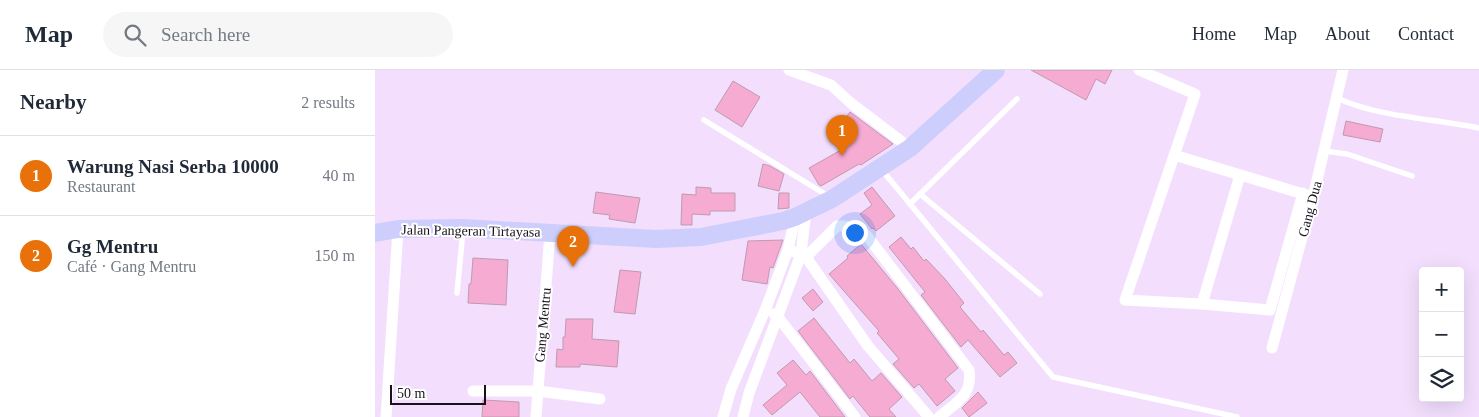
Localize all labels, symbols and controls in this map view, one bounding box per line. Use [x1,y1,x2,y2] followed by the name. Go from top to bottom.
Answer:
[103,12,453,57] search box
[25,21,73,47] text: Map
[121,21,149,49] icon: search
[161,24,250,45] text: Search here
[1192,24,1236,44] text: Home
[1264,24,1297,44] text: Map
[1325,24,1370,44] text: About
[1398,24,1454,44] text: Contact
[20,90,87,114] text: Nearby
[301,94,355,111] text: 2 results
[826,115,858,156] pin: 1
[67,156,279,177] text: Warung Nasi Serba 10000
[32,167,40,184] text: 1
[323,167,355,184] text: 40 m
[67,178,135,195] text: Restaurant
[1295,179,1325,239] street label: Gang Dua
[842,220,868,246] your location
[401,222,541,240] street label: Jalan Pangeran Tirtayasa
[557,226,589,267] pin: 2
[67,236,158,257] text: Gg Mentru
[32,247,40,264] text: 2
[315,247,355,264] text: 150 m
[67,258,196,275] text: Café · Gang Mentru
[1419,267,1464,402] map controls
[1419,267,1464,312] button: +
[532,287,554,363] street label: Gang Mentru
[1419,312,1464,357] button: −
[1419,357,1464,402] button: layers
[390,382,486,405] scale bar
[397,386,425,401] text: 50 m

